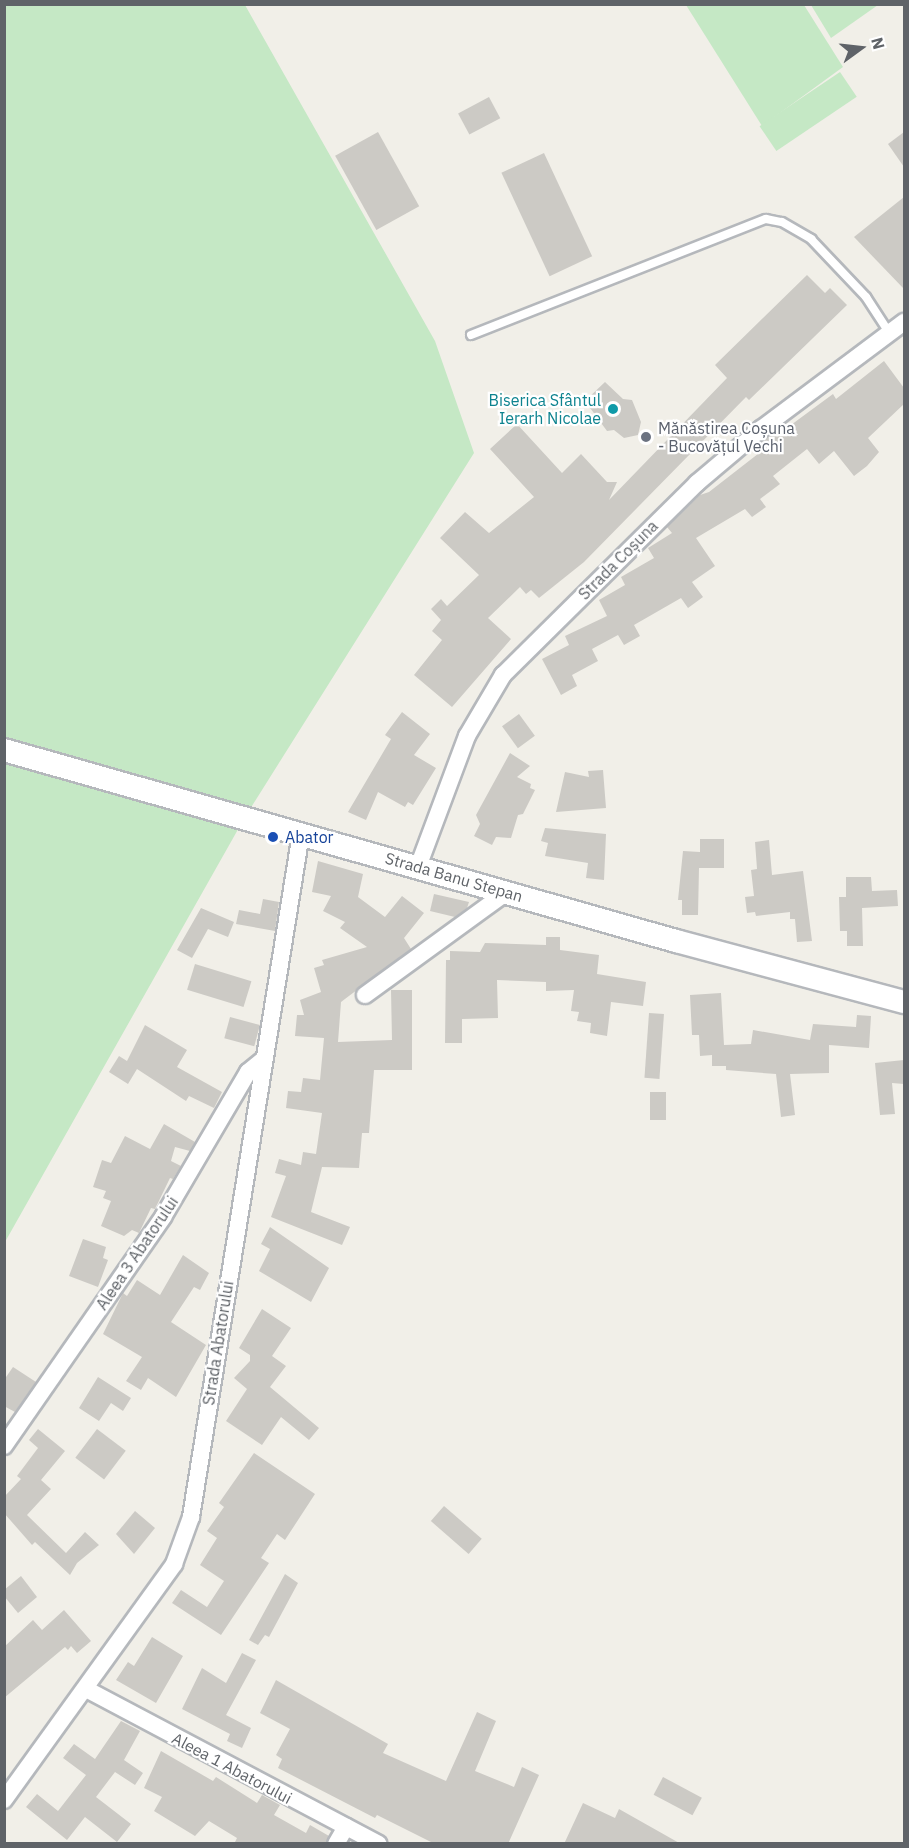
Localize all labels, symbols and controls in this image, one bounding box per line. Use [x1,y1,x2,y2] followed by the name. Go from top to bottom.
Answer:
[831,18,891,78] north arrow
[867,35,890,52] text: N
[489,390,601,428] place label: Biserica Sfântul Ierarh Nicolae
[606,402,620,416] marker: Biserica Sfântul Ierarh Nicolae
[658,418,795,456] place label: Mănăstirea Coșuna - Bucovățul Vechi
[639,430,653,444] marker: Mănăstirea Coșuna - Bucovățul Vechi
[574,516,662,604] street label: Strada Coșuna
[285,827,333,847] place label: Abator
[266,830,280,844] marker: Abator
[383,848,525,906] street label: Strada Banu Stepan
[92,1193,182,1313] street label: Aleea 3 Abatorului
[199,1279,237,1407] street label: Strada Abatorului
[169,1728,295,1808] street label: Aleea 1 Abatorului

